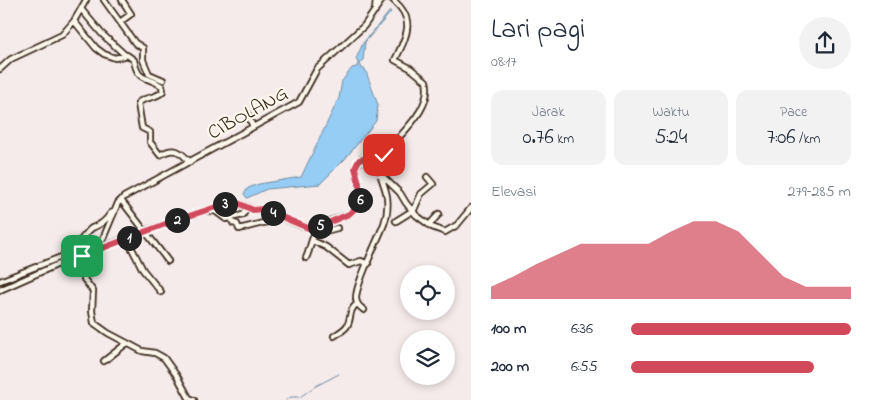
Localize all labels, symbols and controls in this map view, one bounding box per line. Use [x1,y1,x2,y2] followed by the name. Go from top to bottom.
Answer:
[491,10,585,51] text: Lari pagi
[799,17,851,69] button: share
[491,50,517,74] text: 08:17
[203,80,294,148] street label: CIBOLANG
[532,102,565,123] text: Jarak
[652,102,690,123] text: Waktu
[780,102,807,123] text: Pace
[522,123,554,153] text: 0.76
[655,123,687,153] text: 5:24
[767,123,796,153] text: 7:06
[554,129,574,150] text: km
[796,129,820,150] text: /km
[363,134,405,176] pin
[370,141,398,169] icon: check
[491,180,536,204] text: Elevasi
[788,180,851,204] text: 279–285 m
[348,188,372,212] pin: 6
[357,190,364,211] text: 6
[212,192,238,216] pin: 3
[223,194,228,215] text: 3
[260,200,286,226] pin: 4
[271,203,276,224] text: 4
[164,208,190,232] pin: 2
[174,210,181,231] text: 2
[308,214,332,238] pin: 5
[316,216,325,237] text: 5
[116,226,142,250] pin: 1
[127,228,132,249] text: 1
[61,235,103,277] pin
[68,242,96,270] icon: arrive
[400,265,455,385] map controls
[400,265,455,320] button: locate
[491,317,526,341] text: 100 m
[571,317,593,341] text: 6:36
[400,330,455,385] button: layers
[491,355,529,379] text: 200 m
[571,355,598,379] text: 6:55

